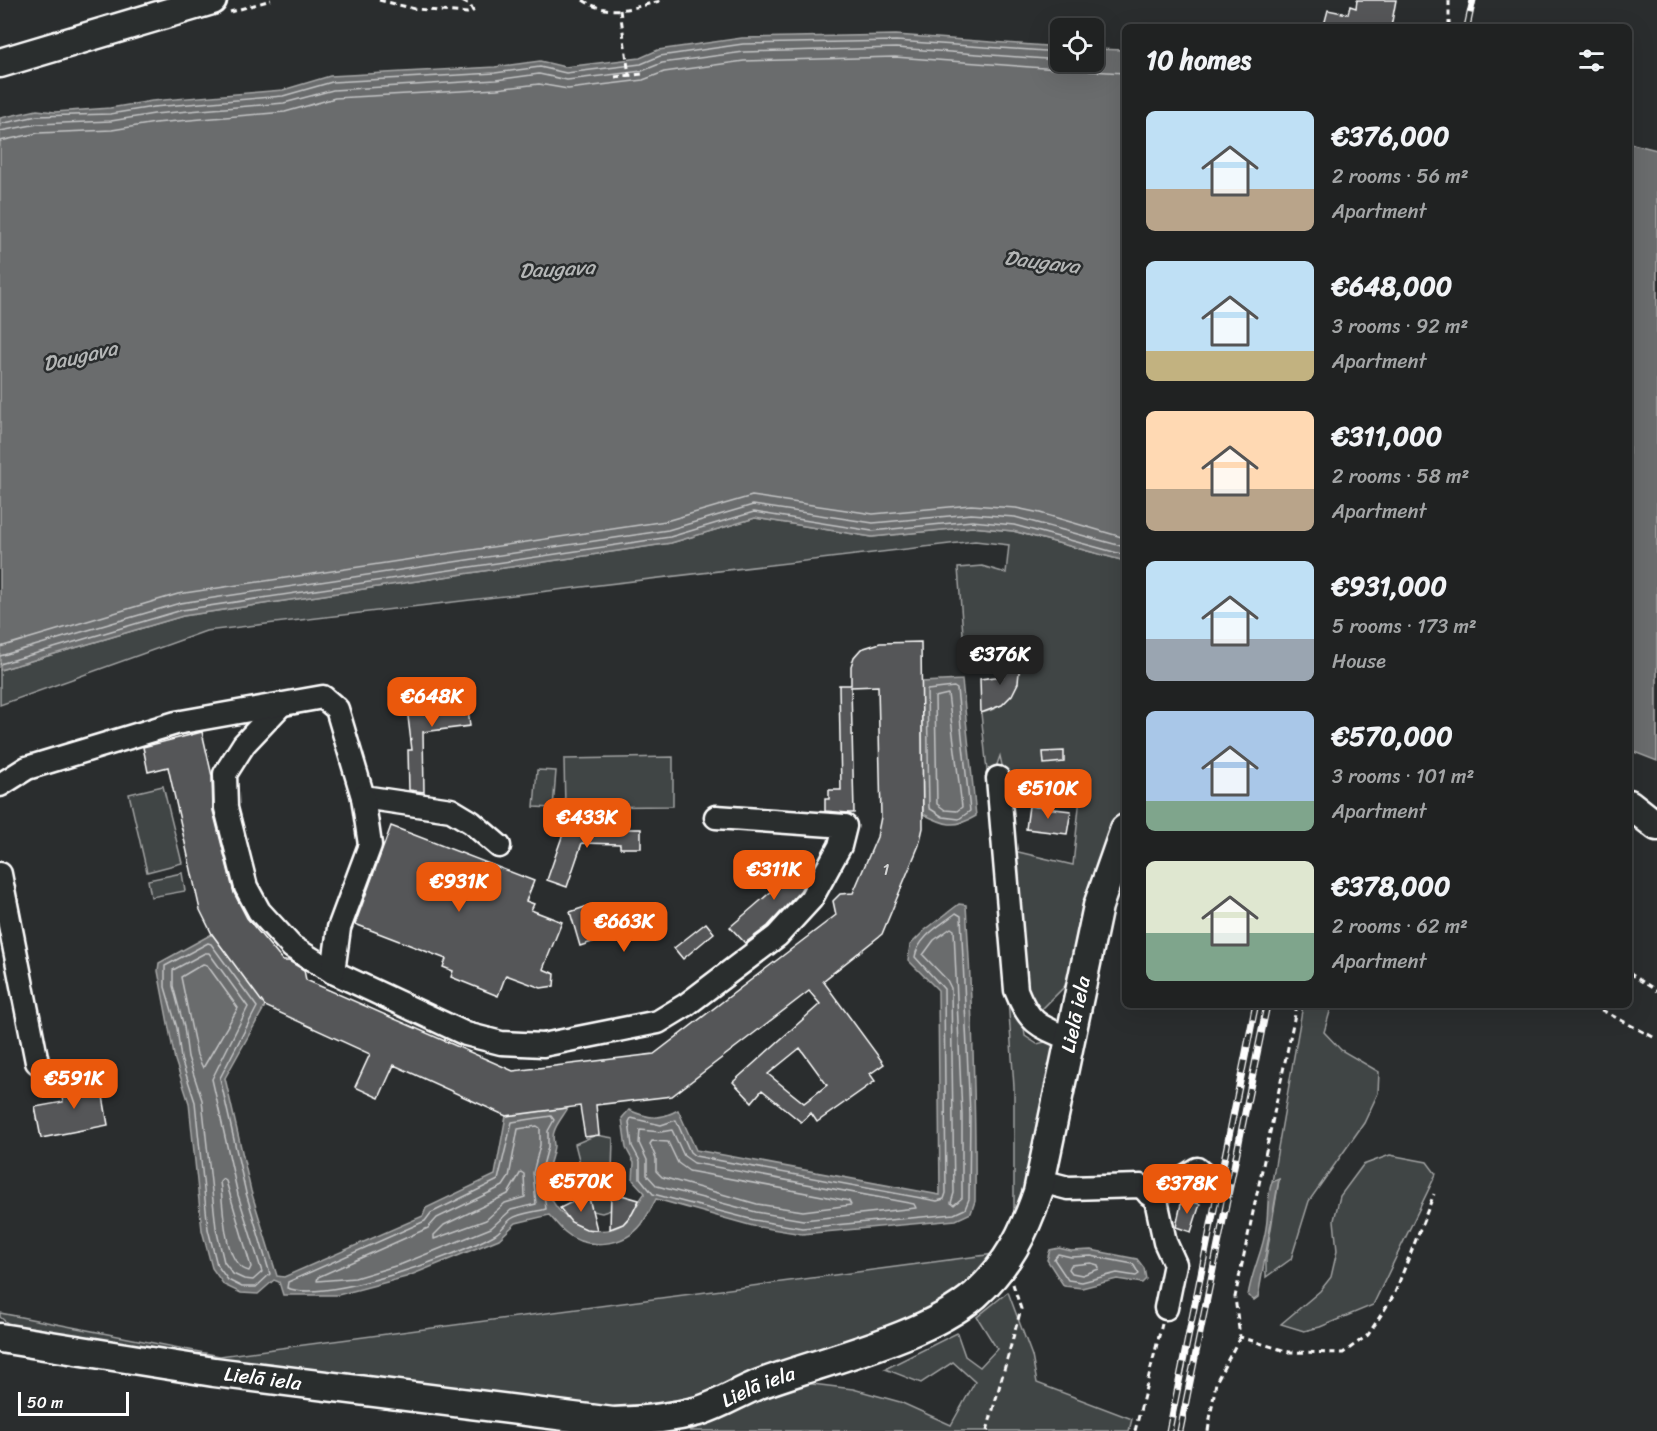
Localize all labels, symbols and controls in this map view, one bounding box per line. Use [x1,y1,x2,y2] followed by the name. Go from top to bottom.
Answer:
[1050,18,1104,72] map controls
[1050,18,1104,72] button: locate
[1146,37,1251,83] text: 10 homes
[1575,44,1608,77] icon: filters
[1332,113,1449,159] text: €376,000
[1194,135,1266,207] icon: home
[1332,159,1469,194] text: 2 rooms · 56 m²
[1332,194,1426,229] text: Apartment
[1002,239,1083,286] water label: Daugava
[518,248,597,290] water label: Daugava
[1332,263,1452,309] text: €648,000
[1194,285,1266,357] icon: home
[1332,309,1468,344] text: 3 rooms · 92 m²
[39,329,123,383] water label: Daugava
[1332,344,1426,379] text: Apartment
[1332,413,1442,459] text: €311,000
[1194,435,1266,507] icon: home
[1332,459,1469,494] text: 2 rooms · 58 m²
[1332,494,1426,529] text: Apartment
[1332,563,1447,609] text: €931,000
[1194,585,1266,657] icon: home
[1332,609,1477,644] text: 5 rooms · 173 m²
[958,635,1042,686] pin: €376K
[970,637,1030,672] text: €376K
[1332,644,1386,679] text: House
[390,677,474,728] pin: €648K
[401,679,463,714] text: €648K
[1332,713,1453,759] text: €570,000
[1194,735,1266,807] icon: home
[1332,759,1474,794] text: 3 rooms · 101 m²
[1006,769,1090,820] pin: €510K
[1019,771,1077,806] text: €510K
[1332,794,1426,829] text: Apartment
[545,798,629,849] pin: €433K
[557,800,617,835] text: €433K
[732,850,816,901] pin: €311K
[747,852,801,887] text: €311K
[883,855,890,884] house number: 1
[417,862,501,913] pin: €931K
[1332,863,1450,909] text: €378,000
[430,864,488,899] text: €931K
[1194,885,1266,957] icon: home
[582,902,666,953] pin: €663K
[594,904,654,939] text: €663K
[1332,909,1468,944] text: 2 rooms · 62 m²
[1332,944,1426,979] text: Apartment
[1051,972,1101,1056] street label: Lielā iela
[32,1059,116,1110] pin: €591K
[45,1061,103,1096] text: €591K
[539,1162,623,1213] pin: €570K
[550,1164,612,1199] text: €570K
[1145,1164,1229,1215] pin: €378K
[1157,1166,1217,1201] text: €378K
[222,1356,304,1401] street label: Lielā iela
[715,1356,801,1418] street label: Lielā iela
[27,1388,63,1417] text: 50 m
[18,1389,129,1416] scale bar

